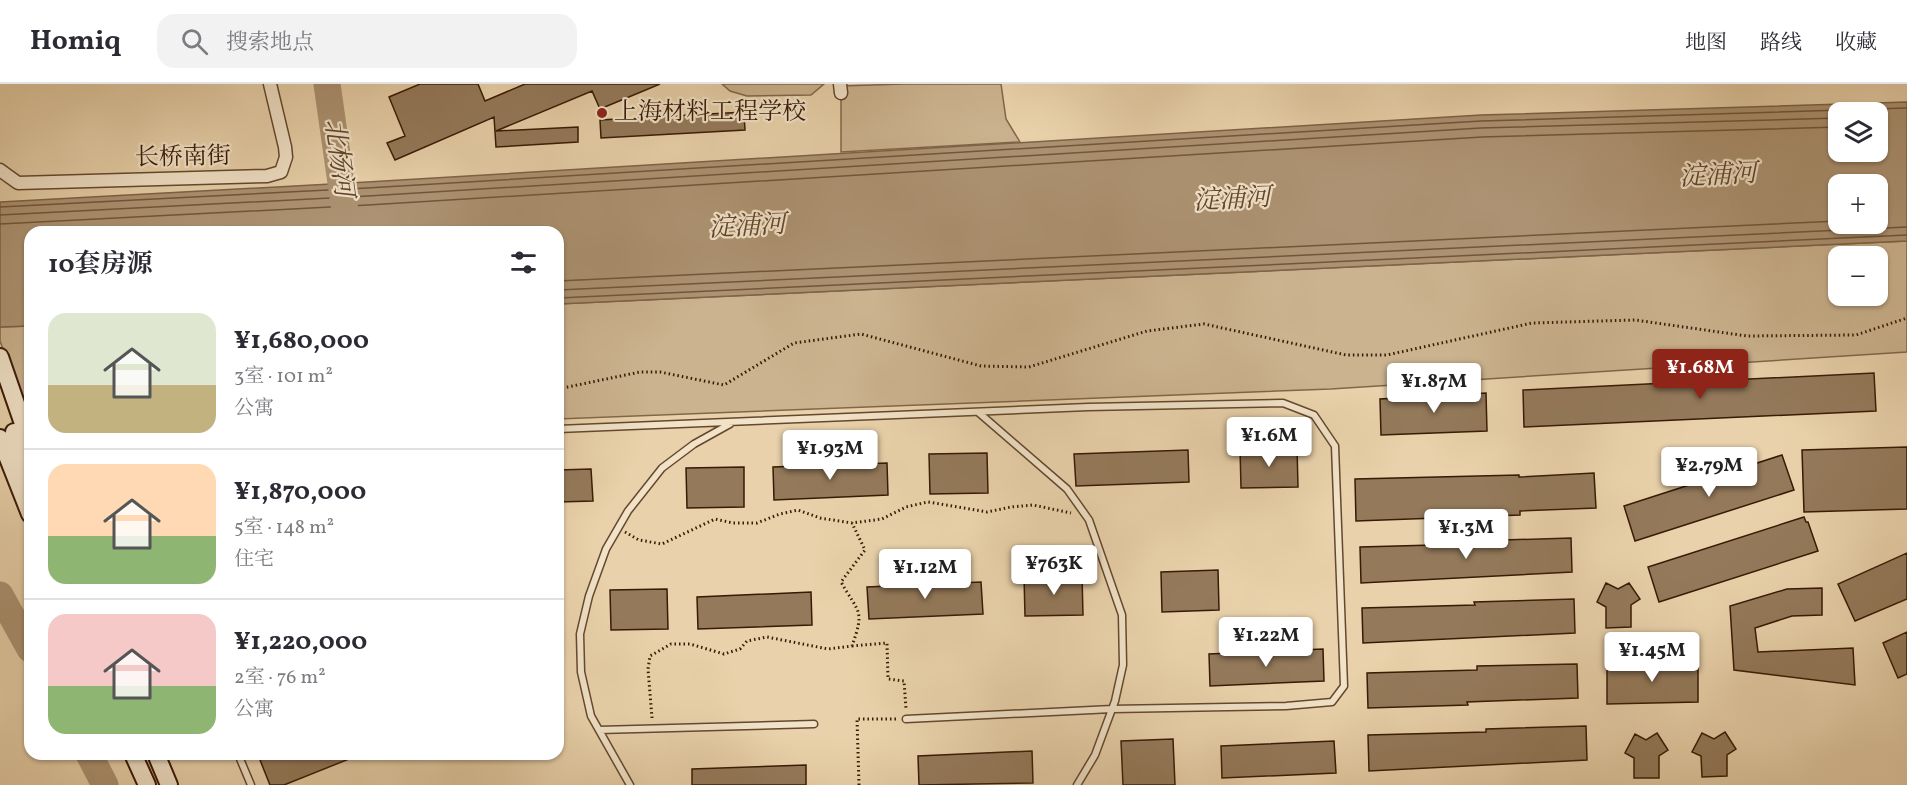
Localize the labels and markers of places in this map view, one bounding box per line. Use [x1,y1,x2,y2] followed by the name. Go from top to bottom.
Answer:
[614,96,806,130] place label: 上海材料工程学校
[595,106,609,120] marker: 上海材料工程学校
[1651,349,1749,400] pin: ¥1.68M
[1385,363,1483,414] pin: ¥1.87M
[1227,417,1311,468] pin: ¥1.6M
[781,430,879,481] pin: ¥1.93M
[1660,447,1758,498] pin: ¥2.79M
[1424,509,1508,560] pin: ¥1.3M
[1012,545,1096,596] pin: ¥763K
[876,549,974,600] pin: ¥1.12M
[1217,617,1315,668] pin: ¥1.22M
[1603,632,1701,683] pin: ¥1.45M

